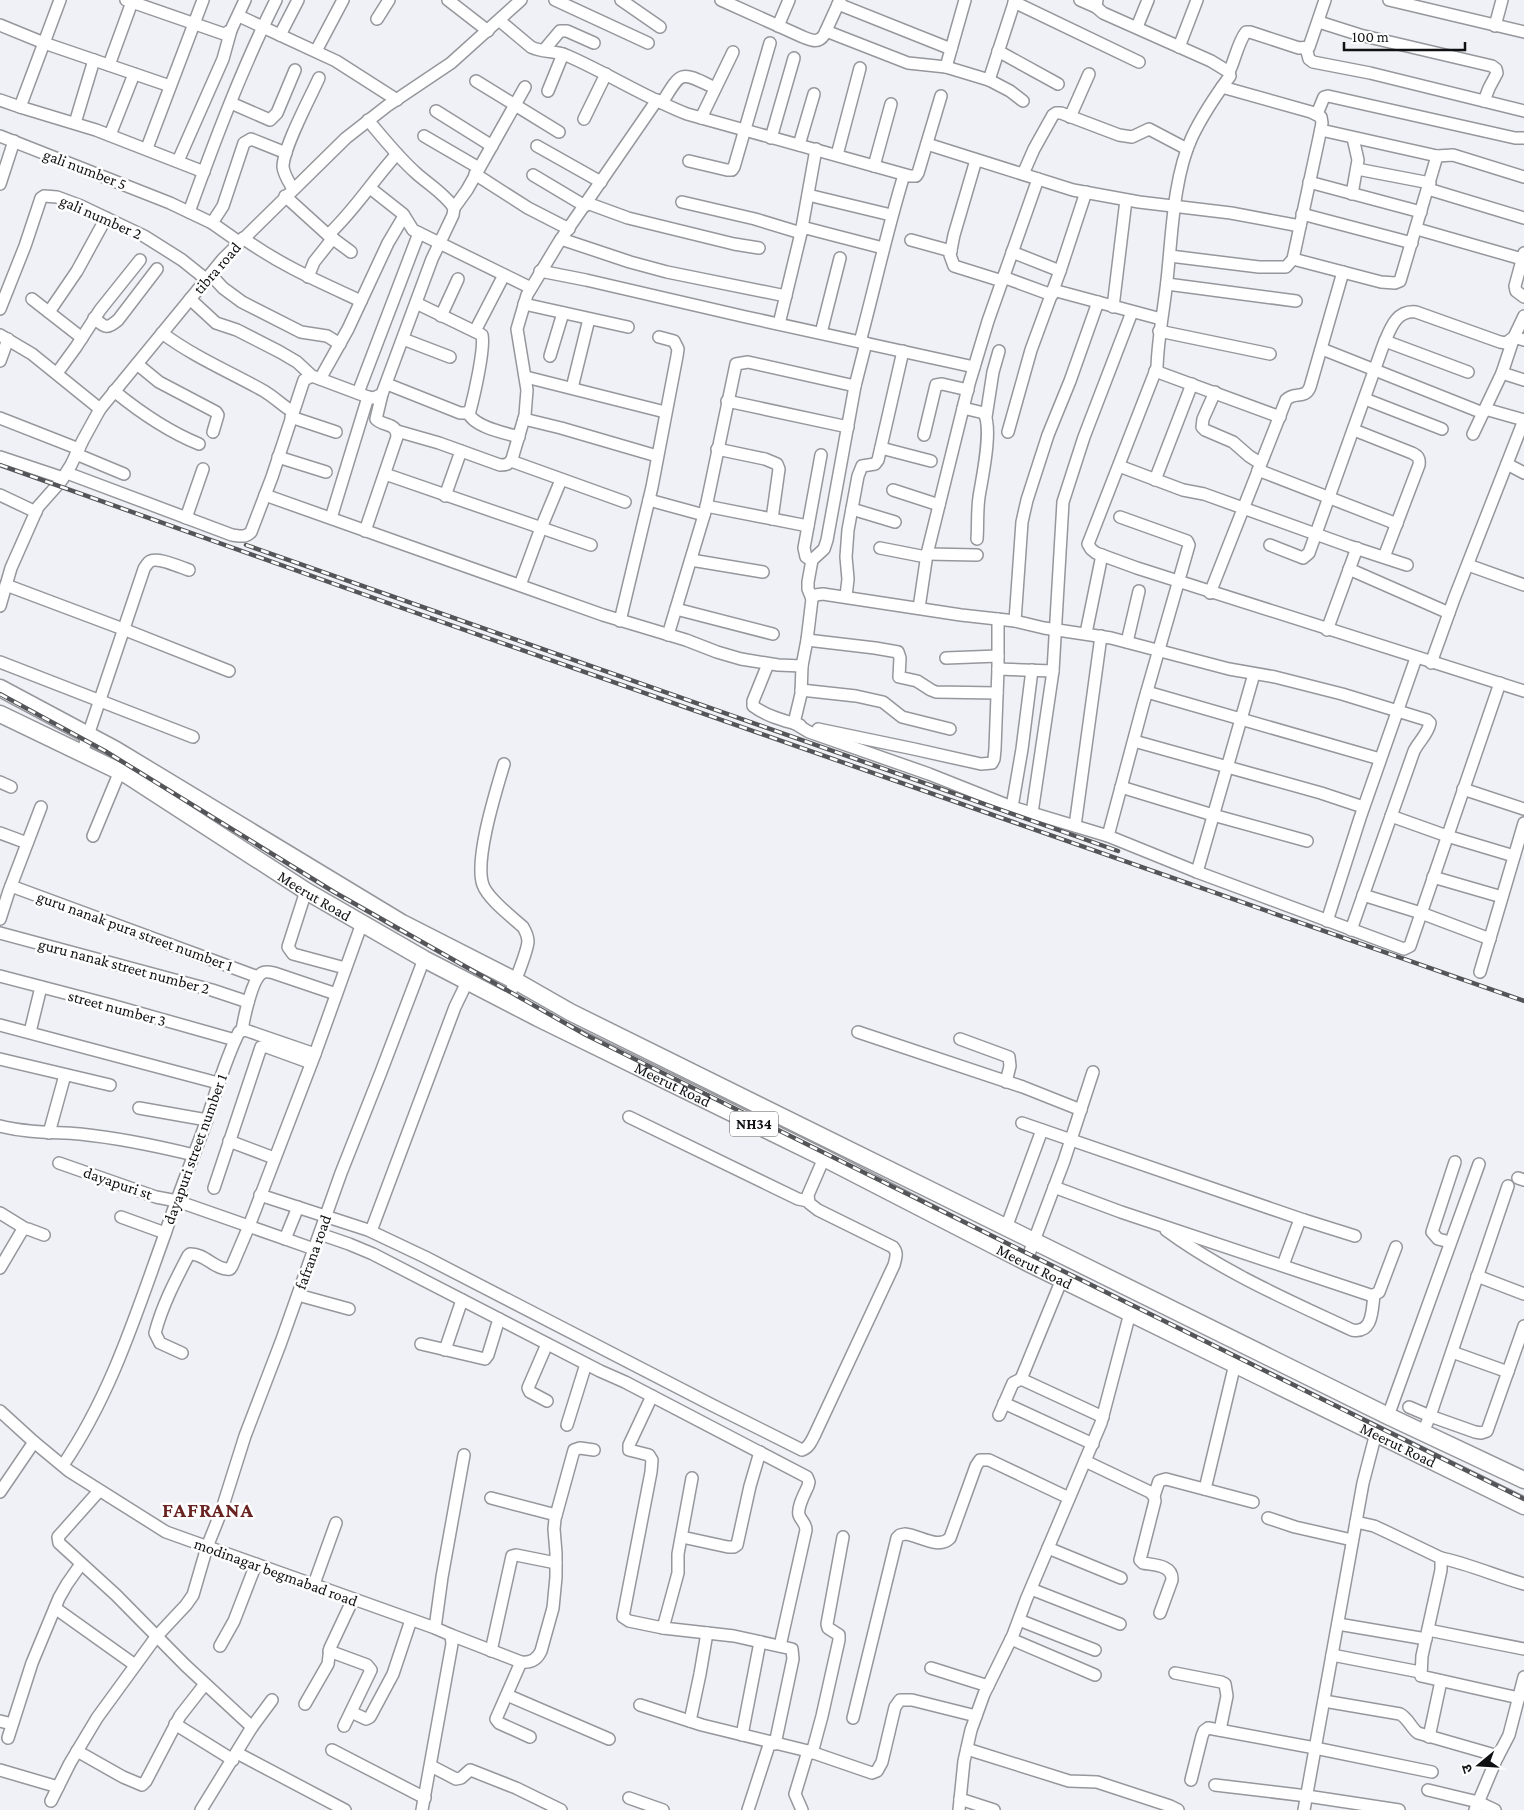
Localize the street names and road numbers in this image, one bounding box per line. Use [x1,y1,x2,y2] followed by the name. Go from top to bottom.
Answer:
[41,145,129,194] street label: gali number 5
[57,191,145,244] street label: gali number 2
[190,238,244,297] street label: tibra road
[275,867,355,924] street label: Meerut Road
[34,888,235,975] street label: guru nanak pura street number 1
[36,935,212,998] street label: guru nanak street number 2
[66,987,168,1029] street label: street number 3
[632,1058,714,1110] street label: Meerut Road
[160,1072,231,1227] street label: dayapuri street number 1
[730,1112,778,1136] road number: NH34
[81,1163,155,1204] street label: dayapuri st
[292,1212,334,1291] street label: fafrana road
[994,1240,1076,1292] street label: Meerut Road
[1358,1419,1440,1470] street label: Meerut Road
[192,1535,361,1611] street label: modinagar begmabad road

